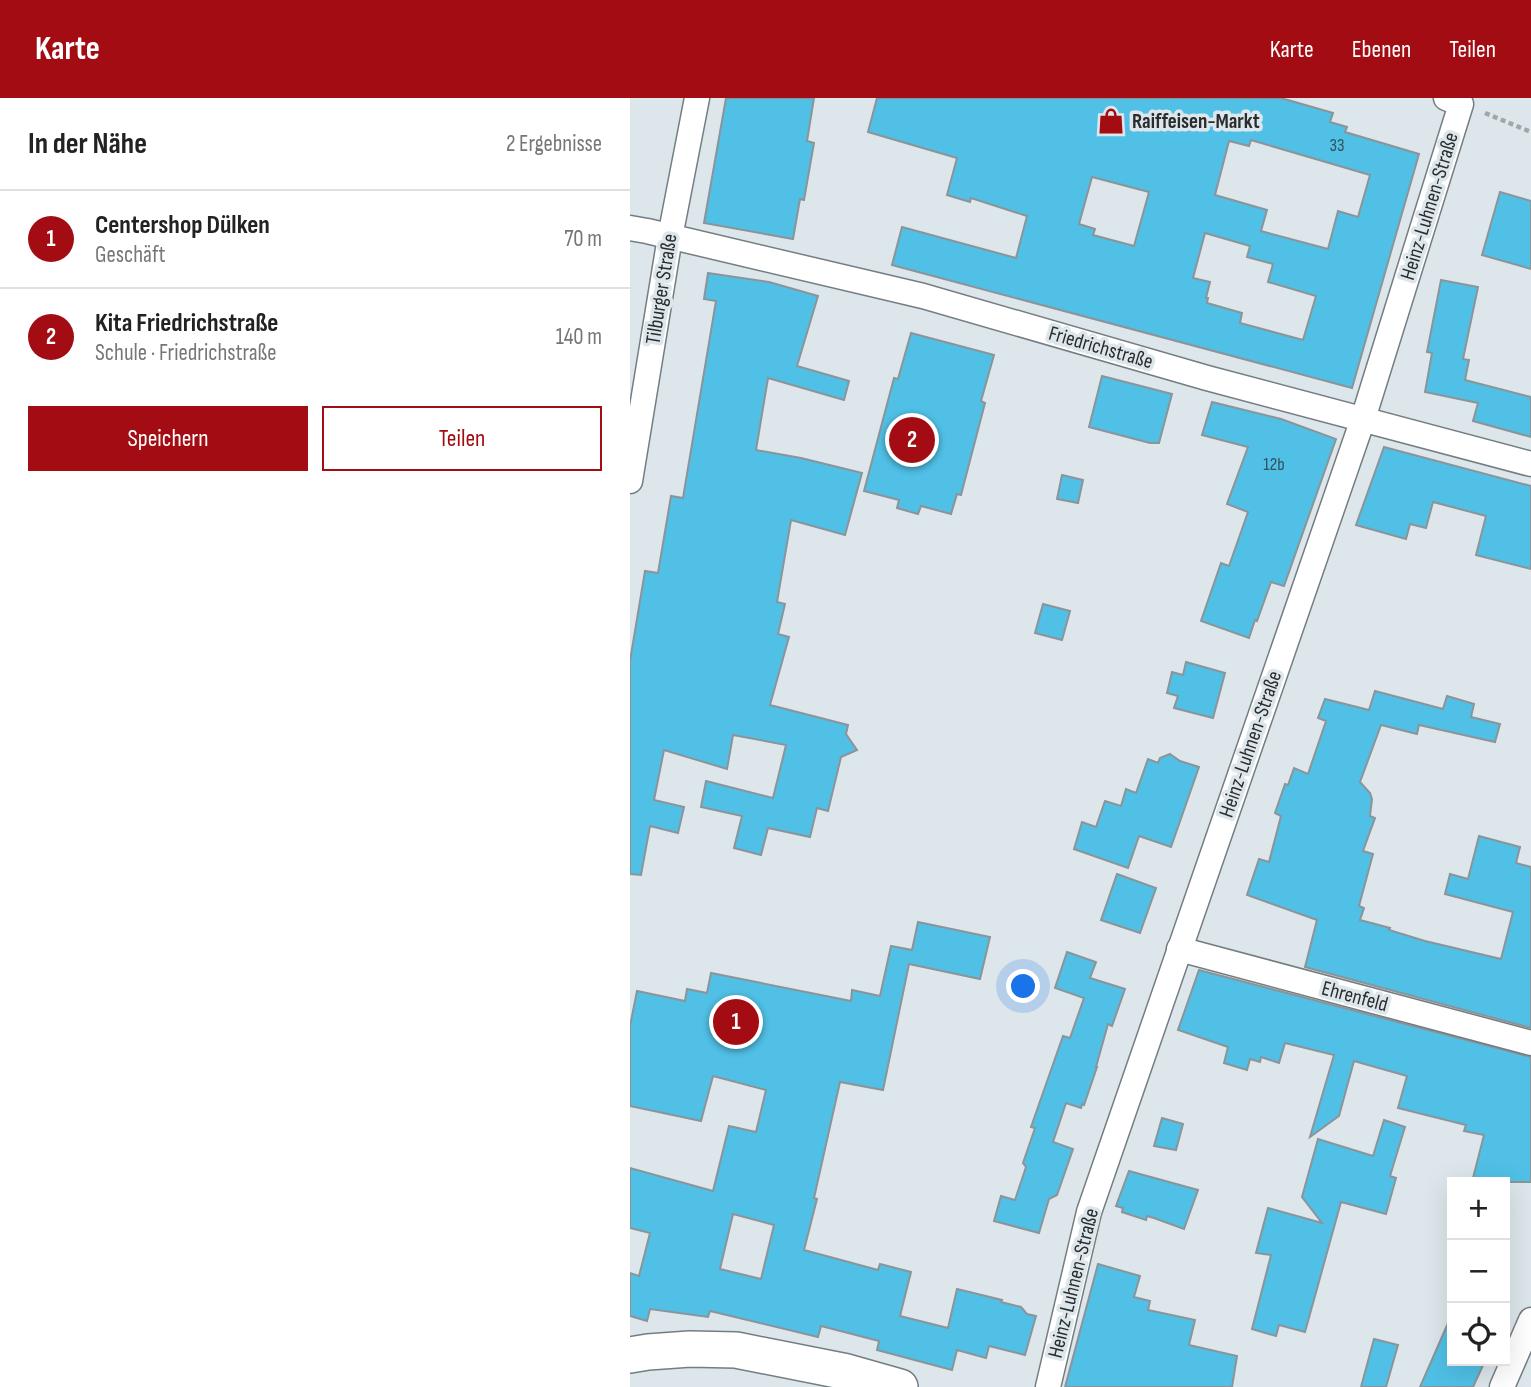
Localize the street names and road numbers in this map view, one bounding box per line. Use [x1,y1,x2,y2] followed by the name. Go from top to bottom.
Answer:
[1395,129,1464,283] street label: Heinz-Luhnen-Straße
[640,232,683,346] street label: Tilburger Straße
[1046,321,1156,374] street label: Friedrichstraße
[1214,668,1287,821] street label: Heinz-Luhnen-Straße
[1319,976,1391,1017] street label: Ehrenfeld
[1043,1206,1104,1360] street label: Heinz-Luhnen-Straße

